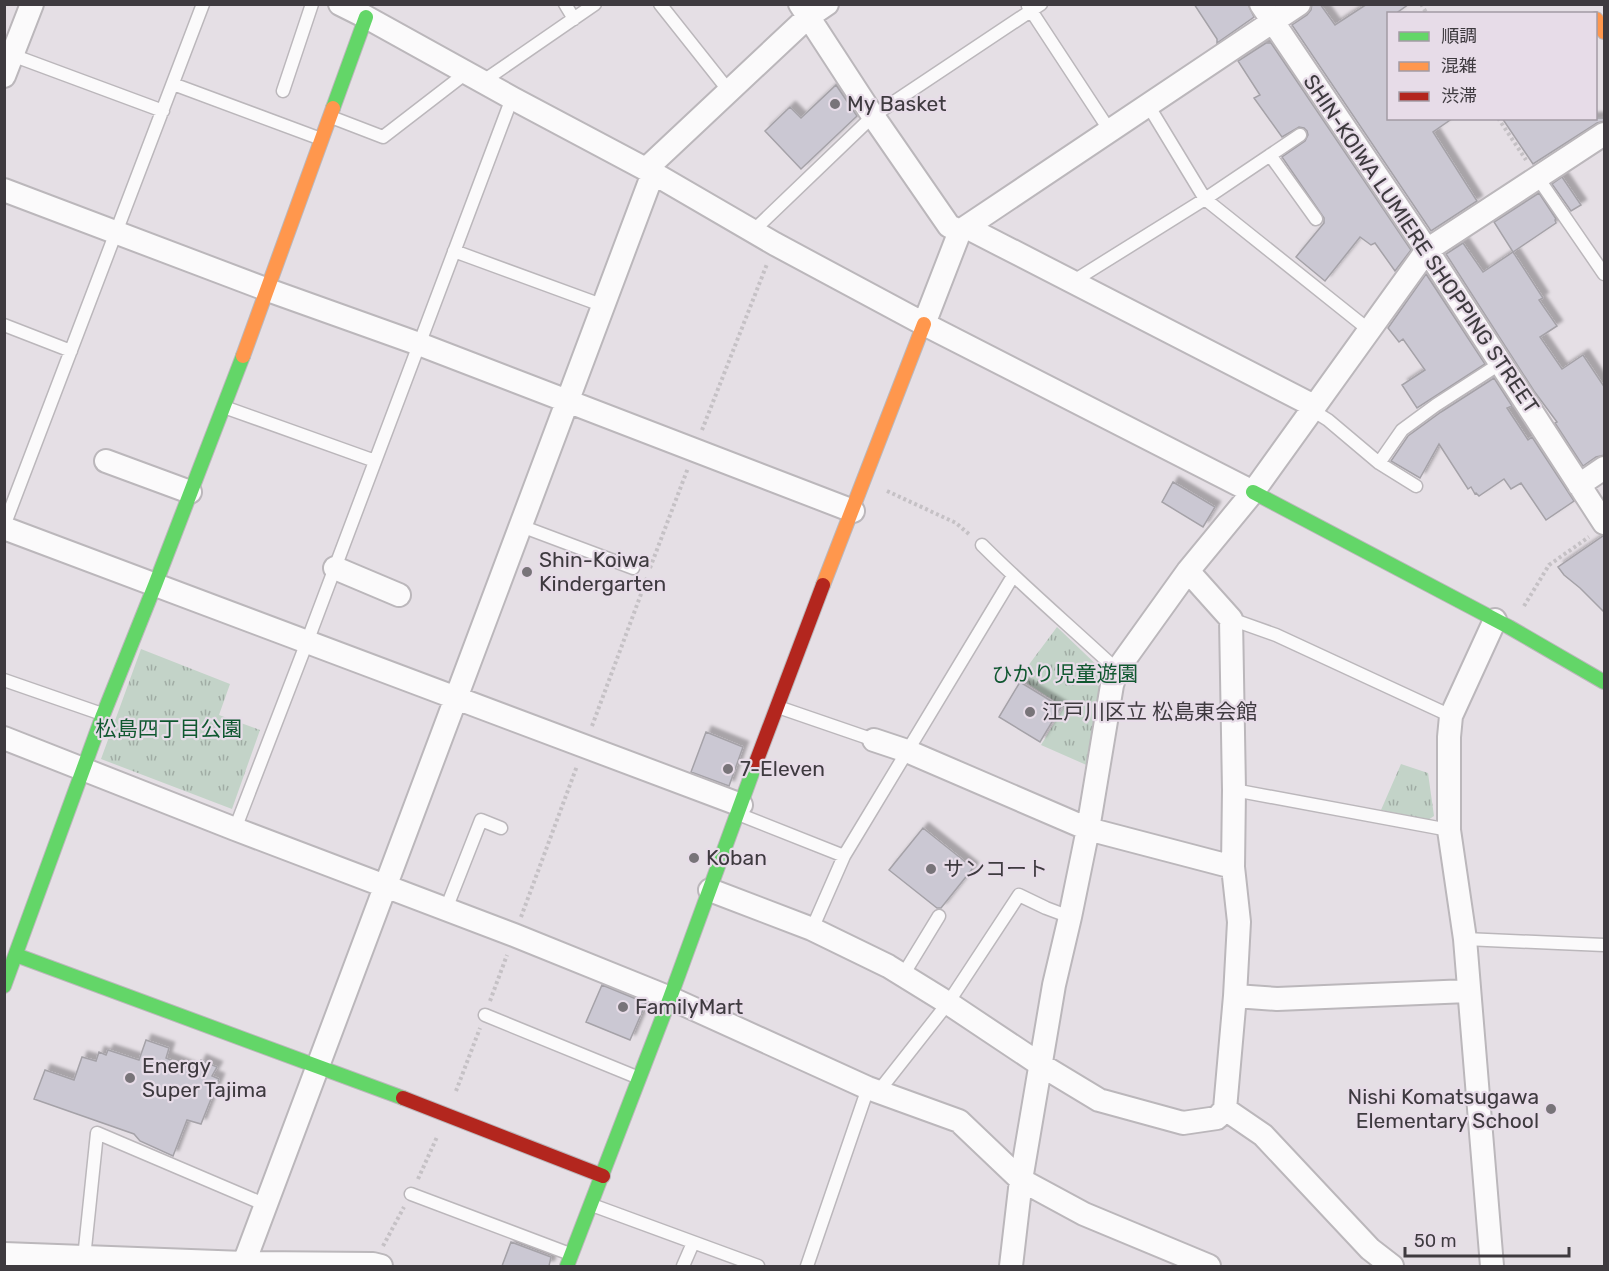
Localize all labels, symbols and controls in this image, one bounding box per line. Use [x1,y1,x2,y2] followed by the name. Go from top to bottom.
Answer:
[1387,12,1597,120] legend
[1441,25,1477,47] text: 順調
[1441,55,1477,77] text: 混雑
[1298,70,1545,418] street label: SHIN-KOIWA LUMIERE SHOPPING STREET
[1441,85,1477,107] text: 渋滞
[847,91,946,116] place label: My Basket
[828,97,842,111] marker: My Basket
[539,547,666,596] place label: Shin-Koiwa Kindergarten
[520,565,534,579] marker: Shin-Koiwa Kindergarten
[992,661,1139,686] park label: ひかり児童遊園
[1042,699,1257,724] place label: 江戸川区立 松島東会館
[1023,705,1037,719] marker: 江戸川区立 松島東会館
[96,716,243,741] park label: 松島四丁目公園
[740,756,825,781] place label: 7-Eleven
[721,762,735,776] marker: 7-Eleven
[706,845,767,870] place label: Koban
[687,851,701,865] marker: Koban
[943,856,1048,881] place label: サンコート
[924,862,938,876] marker: サンコート
[635,994,743,1019] place label: FamilyMart
[616,1000,630,1014] marker: FamilyMart
[142,1053,267,1102] place label: Energy Super Tajima
[123,1071,137,1085] marker: Energy Super Tajima
[1348,1084,1539,1133] place label: Nishi Komatsugawa Elementary School
[1544,1102,1558,1116] marker: Nishi Komatsugawa Elementary School
[1405,1220,1568,1258] scale bar
[1414,1230,1457,1252] text: 50 m

